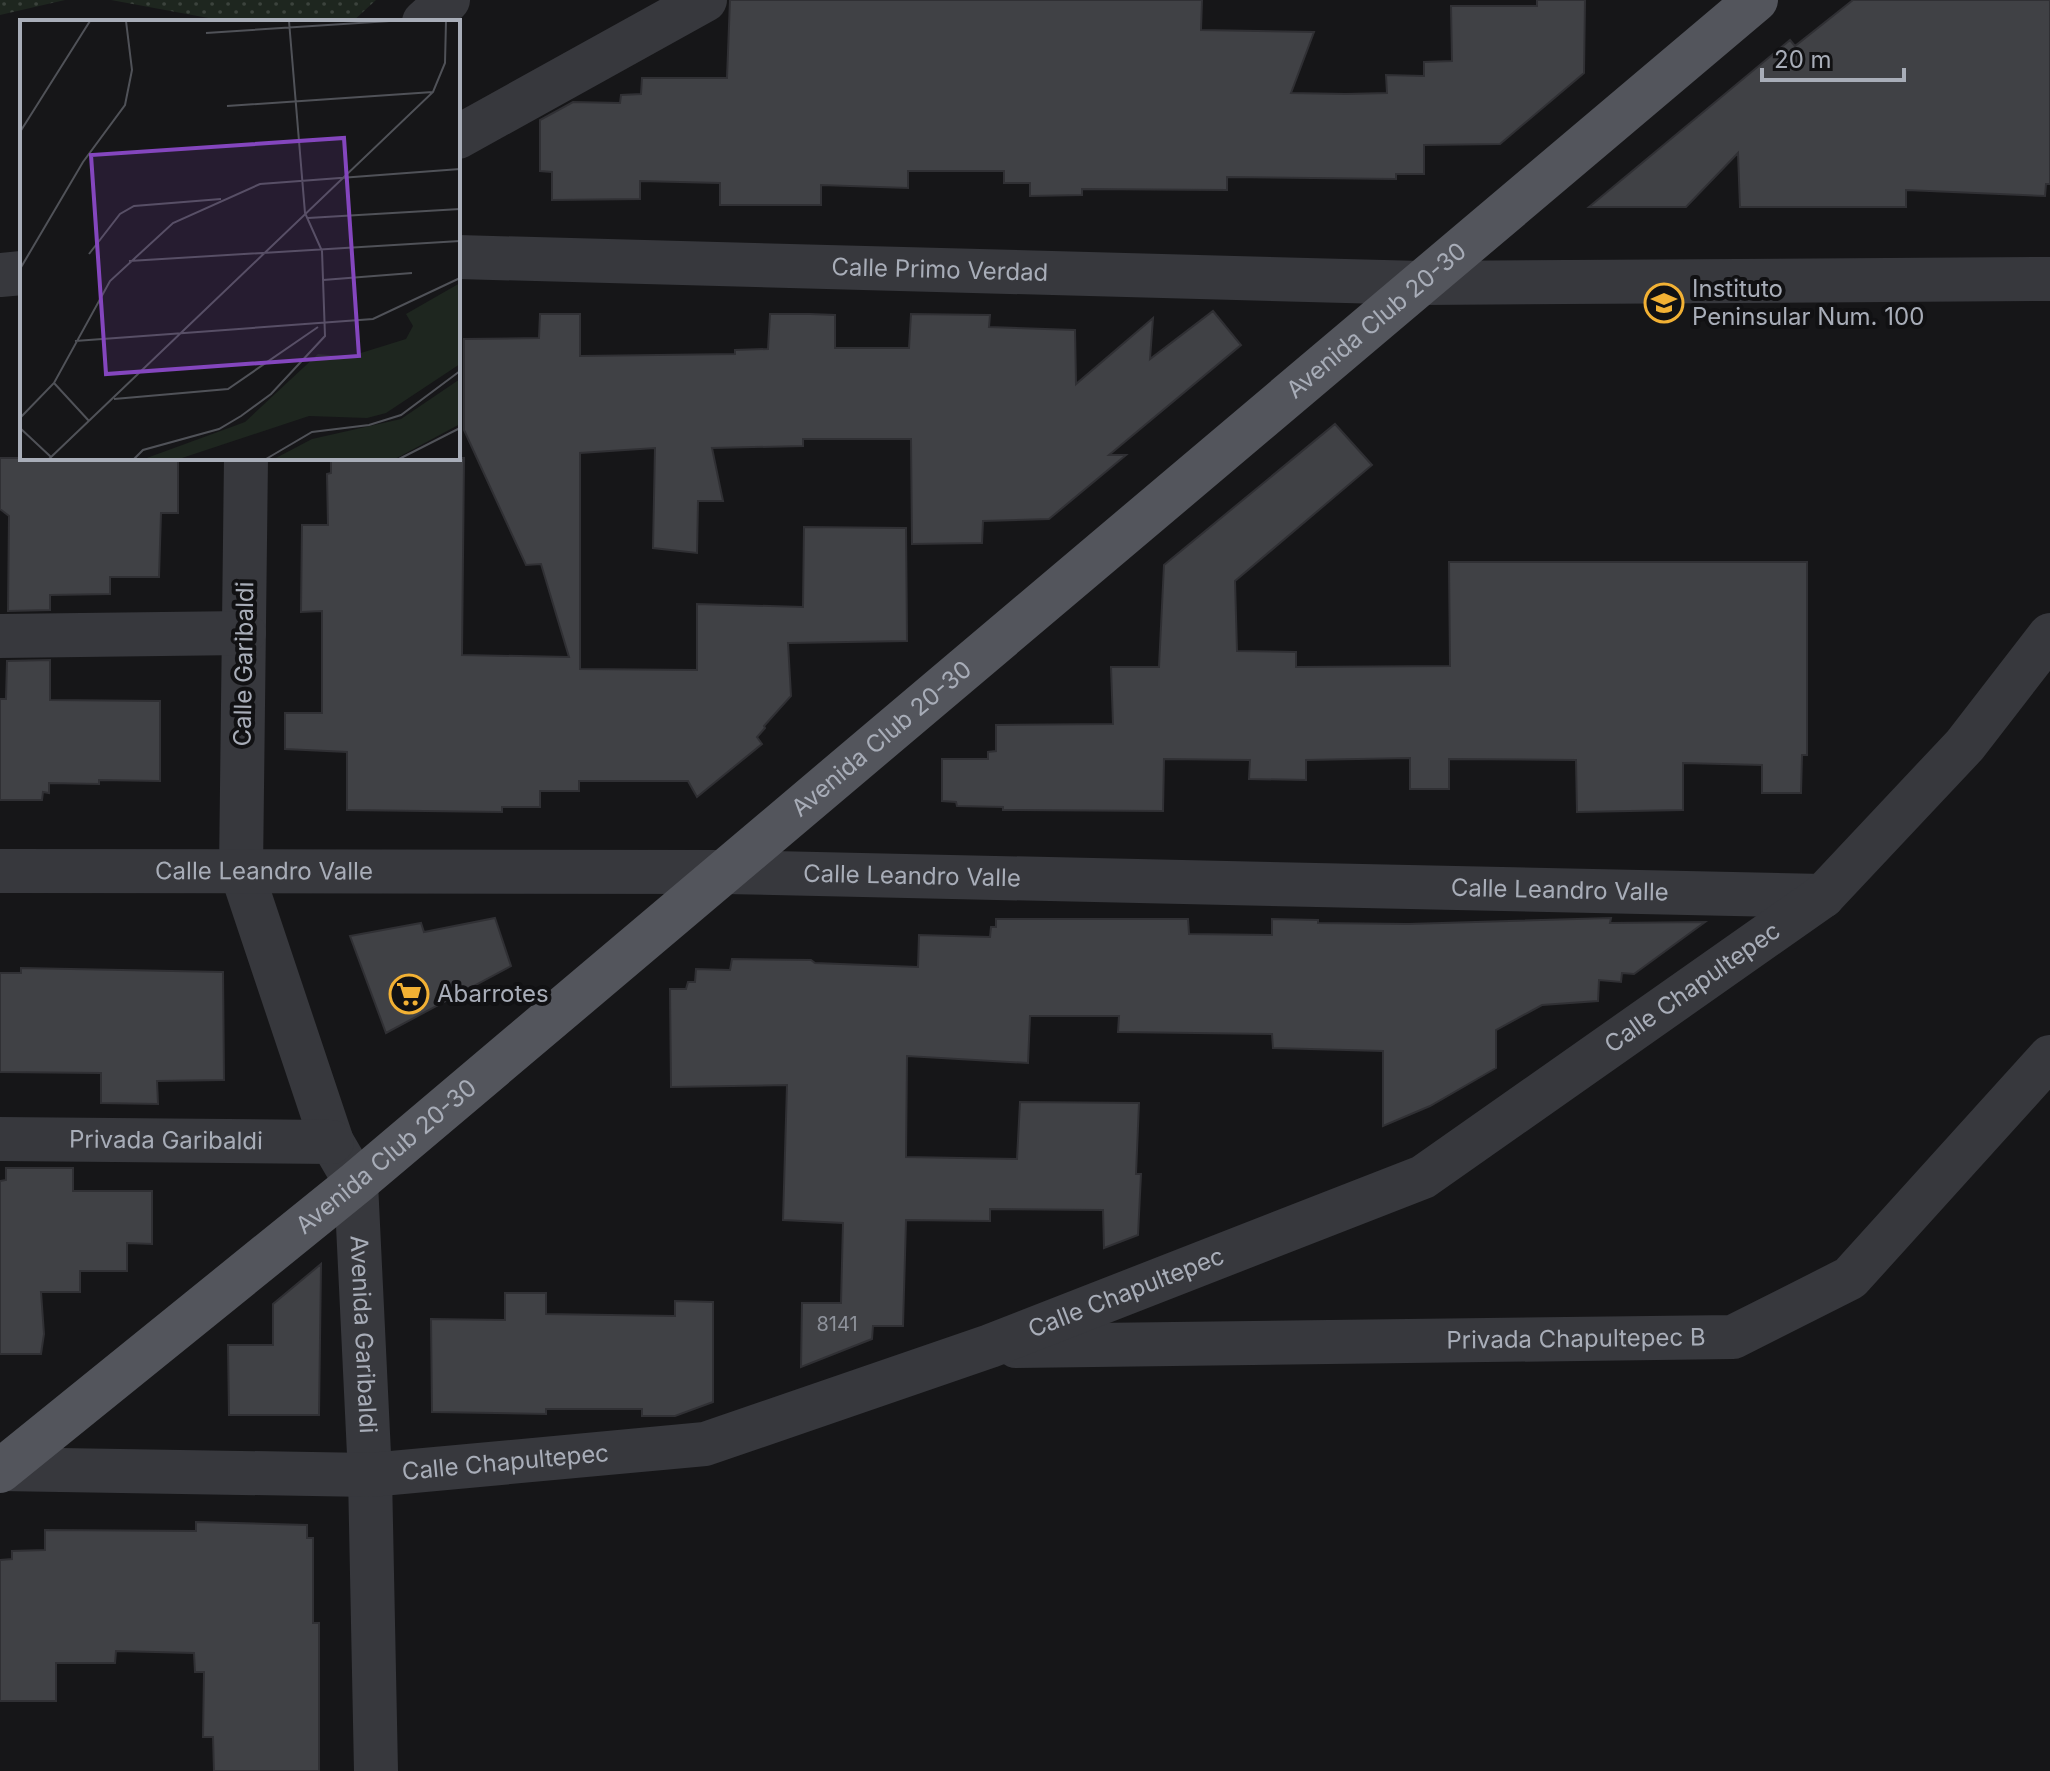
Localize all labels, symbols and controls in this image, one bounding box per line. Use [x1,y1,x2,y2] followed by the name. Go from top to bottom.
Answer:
[20,20,460,460] inset map
[1762,32,1904,82] scale bar
[1774,45,1832,74] text: 20 m
[1280,236,1472,404] street label: Avenida Club 20-30
[831,252,1049,287] street label: Calle Primo Verdad
[1692,274,1924,331] place label: Instituto Peninsular Num. 100
[1643,282,1685,324] school or university icon: Instituto Peninsular Num. 100
[228,581,259,747] street label: Calle Garibaldi
[785,654,977,823] street label: Avenida Club 20-30
[155,856,373,886] street label: Calle Leandro Valle
[803,859,1021,892] street label: Calle Leandro Valle
[1451,873,1669,907] street label: Calle Leandro Valle
[1599,916,1786,1059] street label: Calle Chapultepec
[388,973,430,1015] supermarket icon: Abarrotes
[437,979,549,1008] place label: Abarrotes
[290,1073,482,1240] street label: Avenida Club 20-30
[69,1125,263,1155] street label: Privada Garibaldi
[345,1235,383,1434] street label: Avenida Garibaldi
[1024,1241,1228,1344] street label: Calle Chapultepec
[816,1312,858,1336] house number: 8141
[1446,1322,1706,1355] street label: Privada Chapultepec B
[401,1438,610,1486] street label: Calle Chapultepec

